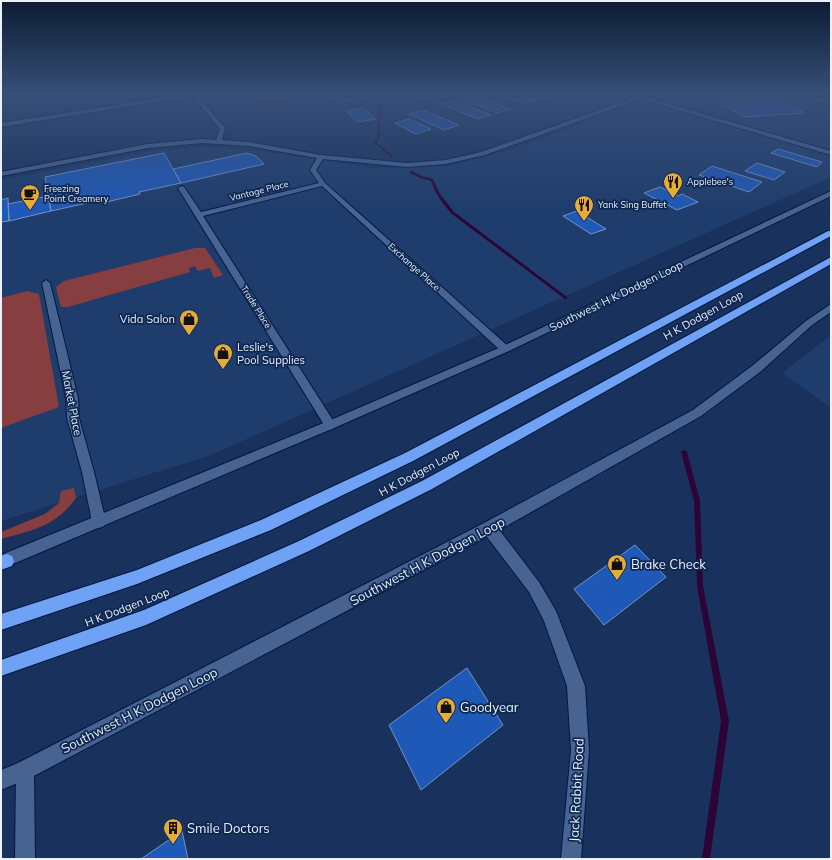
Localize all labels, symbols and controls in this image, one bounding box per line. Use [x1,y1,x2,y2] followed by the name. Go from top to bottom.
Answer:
[662,171,684,199] restaurant icon: Applebee's
[687,176,733,187] place label: Applebee's
[228,178,290,203] street label: Vantage Place
[19,183,41,211] cafe icon: Freezing Point Creamery
[44,183,109,205] place label: Freezing Point Creamery
[573,194,595,222] restaurant icon: Yank Sing Buffet
[597,199,666,210] place label: Yank Sing Buffet
[386,241,443,293] street label: Exchange Place
[547,257,685,334] street label: Southwest H K Dodgen Loop
[239,283,274,330] street label: Trade Place
[661,287,746,343] street label: H K Dodgen Loop
[178,308,200,336] shop icon: Vida Salon
[120,312,175,326] place label: Vida Salon
[237,340,305,367] place label: Leslie's Pool Supplies
[212,342,234,370] shop icon: Leslie's Pool Supplies
[59,369,85,437] street label: Market Place
[376,445,462,499] street label: H K Dodgen Loop
[347,513,507,609] street label: Southwest H K Dodgen Loop
[606,553,628,581] shop icon: Brake Check
[631,556,706,572] place label: Brake Check
[83,584,172,630] street label: H K Dodgen Loop
[58,663,220,756] street label: Southwest H K Dodgen Loop
[435,696,457,724] shop icon: Goodyear
[460,699,519,715] place label: Goodyear
[565,738,587,842] street label: Jack Rabbit Road
[162,817,184,845] building icon: Smile Doctors
[187,820,270,836] place label: Smile Doctors

